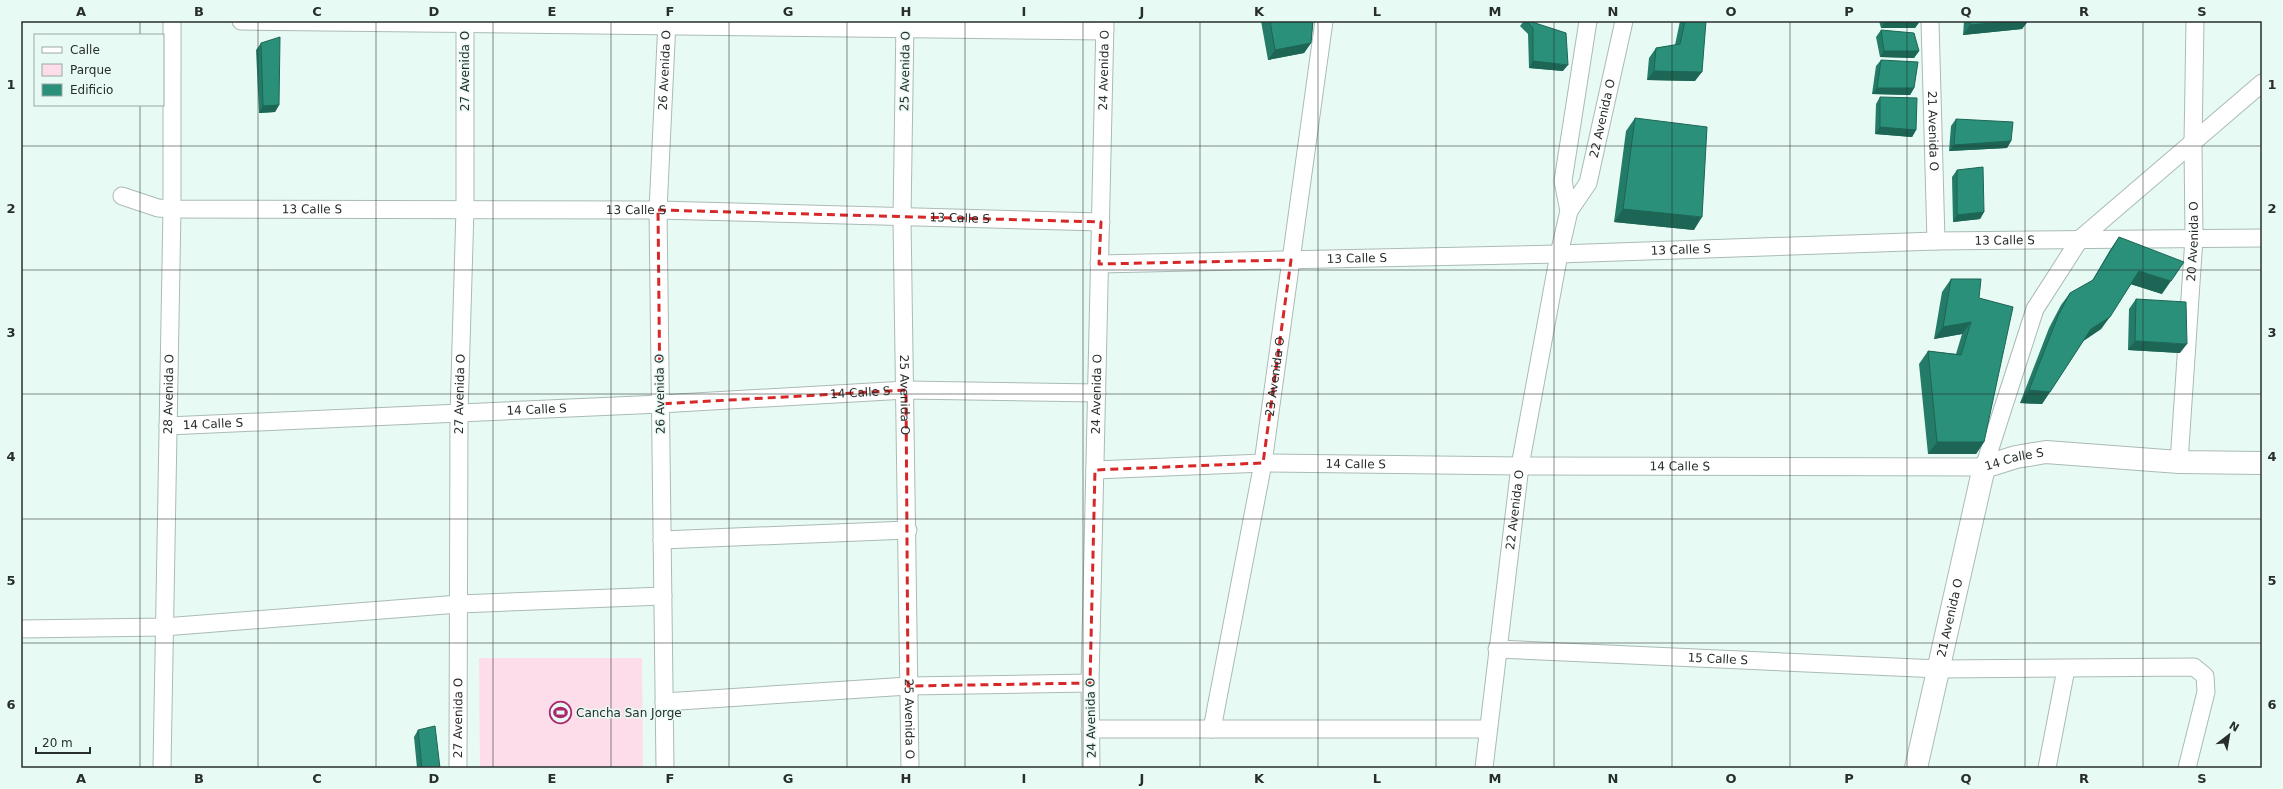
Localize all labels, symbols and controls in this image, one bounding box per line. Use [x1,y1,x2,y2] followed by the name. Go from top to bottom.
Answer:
[76,4,86,19] text: A
[194,4,204,19] text: B
[312,4,322,19] text: C
[429,4,440,19] text: D
[548,4,556,19] text: E
[666,4,674,19] text: F
[783,4,793,19] text: G
[901,4,911,19] text: H
[1022,4,1026,19] text: I
[1139,4,1144,19] text: J
[1254,4,1265,19] text: K
[1373,4,1381,19] text: L
[1489,4,1501,19] text: M
[1608,4,1618,19] text: N
[1725,4,1737,19] text: O
[1844,4,1854,19] text: P
[1960,4,1972,19] text: Q
[2079,4,2089,19] text: R
[2197,4,2207,19] text: S
[656,30,674,111] street label: 26 Avenida O
[1096,30,1112,110] street label: 24 Avenida O
[458,31,472,111] street label: 27 Avenida O
[897,31,913,111] street label: 25 Avenida O
[34,34,164,106] legend
[70,43,100,57] text: Calle
[70,63,111,77] text: Parque
[6,77,16,92] text: 1
[2267,77,2277,92] text: 1
[1587,78,1618,159] street label: 22 Avenida O
[70,83,113,97] text: Edificio
[1925,91,1941,171] street label: 21 Avenida O
[6,201,16,216] text: 2
[2184,201,2201,282] street label: 20 Avenida O
[2267,201,2277,216] text: 2
[282,202,342,216] street label: 13 Calle S
[606,203,666,217] street label: 13 Calle S
[930,210,990,226] street label: 13 Calle S
[1974,233,2035,248] street label: 13 Calle S
[1650,242,1711,258] street label: 13 Calle S
[1327,251,1387,266] street label: 13 Calle S
[6,325,16,340] text: 3
[2267,325,2277,340] text: 3
[1262,336,1287,417] street label: 23 Avenida O
[161,354,176,434] street label: 28 Avenida O
[452,354,468,434] street label: 27 Avenida O
[652,354,668,434] street label: 26 Avenida O
[1089,354,1104,434] street label: 24 Avenida O
[897,355,912,435] street label: 25 Avenida O
[830,384,891,401] street label: 14 Calle S
[506,401,567,418] street label: 14 Calle S
[182,416,243,432] street label: 14 Calle S
[1983,445,2045,473] street label: 14 Calle S
[6,449,16,464] text: 4
[2267,449,2277,464] text: 4
[1326,457,1386,471] street label: 14 Calle S
[1650,459,1710,473] street label: 14 Calle S
[1503,469,1526,551] street label: 22 Avenida O
[6,573,16,588] text: 5
[2267,573,2277,588] text: 5
[1934,577,1966,659] street label: 21 Avenida O
[1687,651,1748,667] street label: 15 Calle S
[451,678,465,758] street label: 27 Avenida O
[1083,678,1099,758] street label: 24 Avenida O
[902,679,917,759] street label: 25 Avenida O
[6,697,16,712] text: 6
[2267,697,2277,712] text: 6
[548,700,574,726] sports icon: Cancha San Jorge
[576,706,682,720] place label: Cancha San Jorge
[2209,715,2249,755] north arrow
[2227,719,2241,735] text: N
[36,729,90,755] scale bar
[42,736,73,750] text: 20 m
[76,771,86,786] text: A
[194,771,204,786] text: B
[312,771,322,786] text: C
[429,771,440,786] text: D
[548,771,556,786] text: E
[666,771,674,786] text: F
[783,771,793,786] text: G
[901,771,911,786] text: H
[1022,771,1026,786] text: I
[1139,771,1144,786] text: J
[1254,771,1265,786] text: K
[1373,771,1381,786] text: L
[1489,771,1501,786] text: M
[1608,771,1618,786] text: N
[1725,771,1737,786] text: O
[1844,771,1854,786] text: P
[1960,771,1972,786] text: Q
[2079,771,2089,786] text: R
[2197,771,2207,786] text: S

